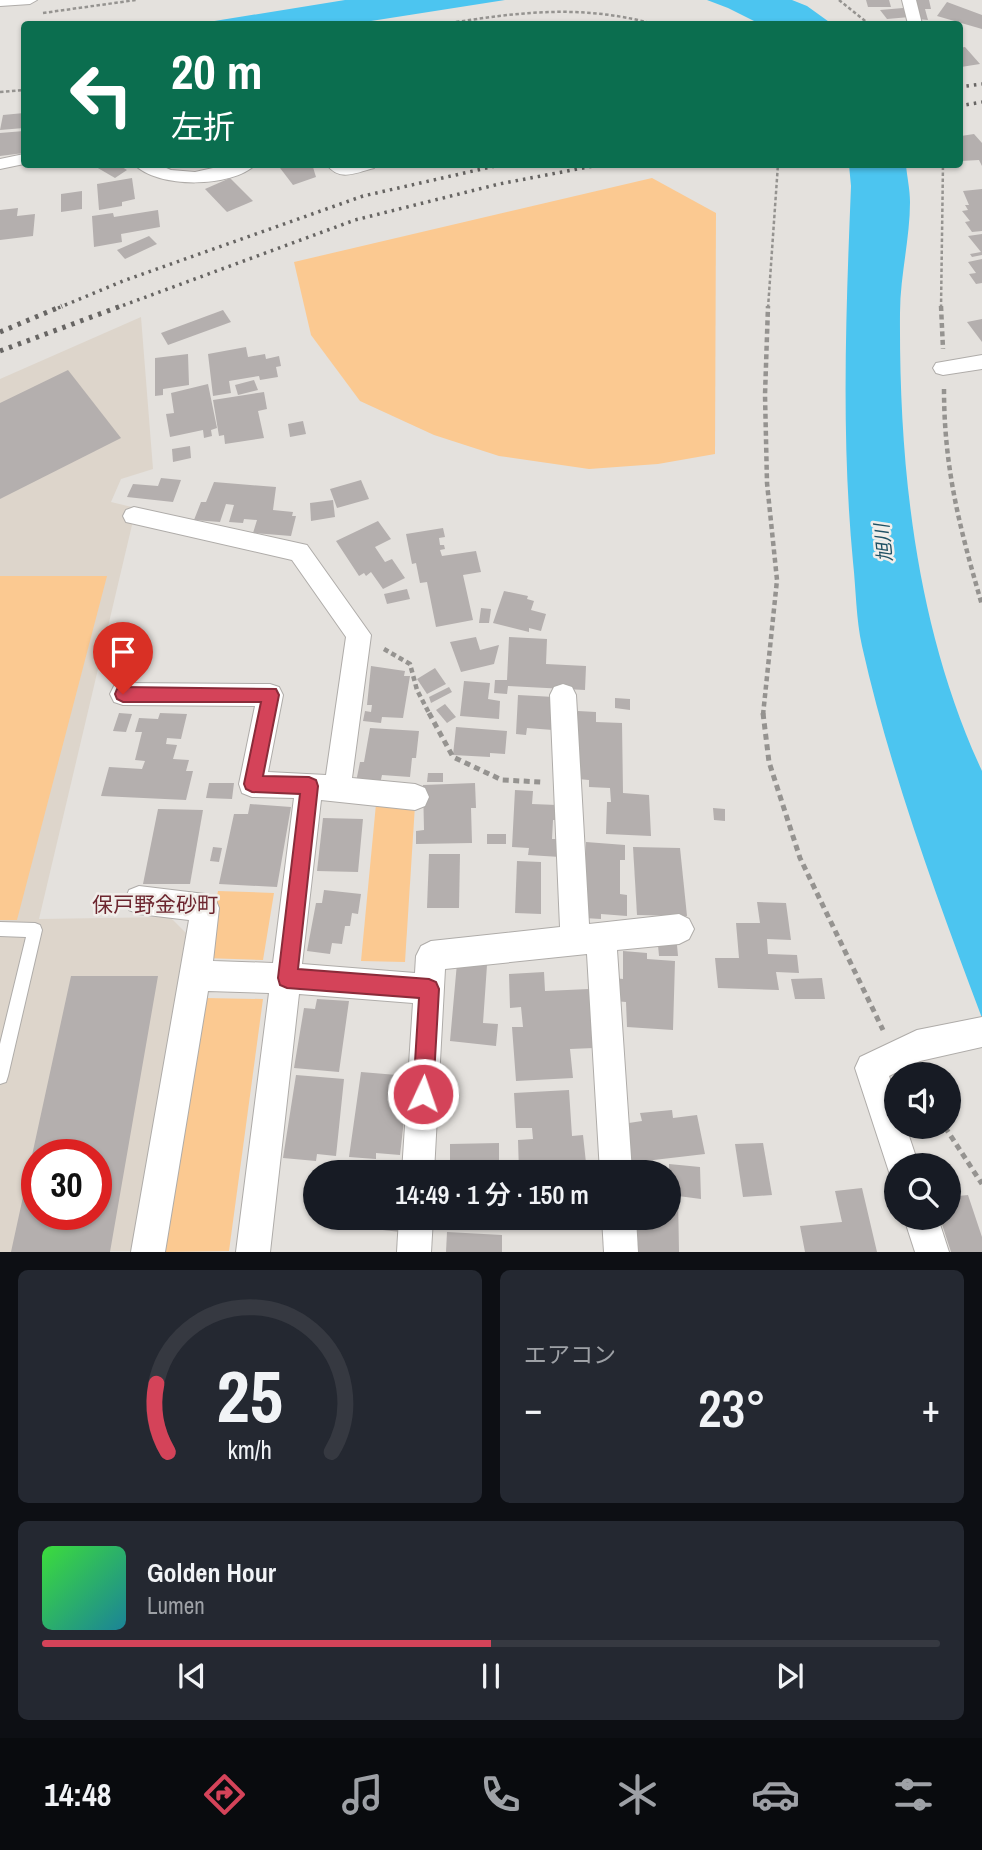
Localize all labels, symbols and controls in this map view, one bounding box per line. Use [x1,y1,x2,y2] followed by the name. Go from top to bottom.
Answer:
[171,38,263,104] text: 20 m
[56,49,147,140] icon: left
[171,105,235,148] text: 左折
[868,521,898,563] water label: 旭川
[93,622,153,694] pin
[104,633,142,671] icon: arrive
[92,890,218,919] district label: 保戸野金砂町
[386,1057,460,1131] position arrow
[884,1062,961,1230] map controls
[884,1062,961,1139] button: sound
[21,1139,112,1230] speed limit sign: 30
[884,1153,961,1230] button: search
[395,1177,589,1212] text: 14:49 · 1 分 · 150 m
[524,1339,616,1370] text: エアコン
[217,1348,283,1446] text: 25
[698,1373,766,1443] text: 23°
[524,1383,542,1434] text: −
[922,1383,940,1434] text: +
[228,1433,272,1467] text: km/h
[147,1555,276,1590] text: Golden Hour
[147,1590,205,1621] text: Lumen
[173,1657,211,1695] icon: previous
[472,1657,510,1695] icon: pause
[771,1657,809,1695] icon: next
[200,1770,249,1819] icon: directions
[338,1770,387,1819] icon: music
[476,1770,525,1819] icon: phone
[613,1770,662,1819] icon: climate
[751,1770,800,1819] icon: car
[889,1770,938,1819] icon: filters
[44,1773,111,1816] text: 14:48

